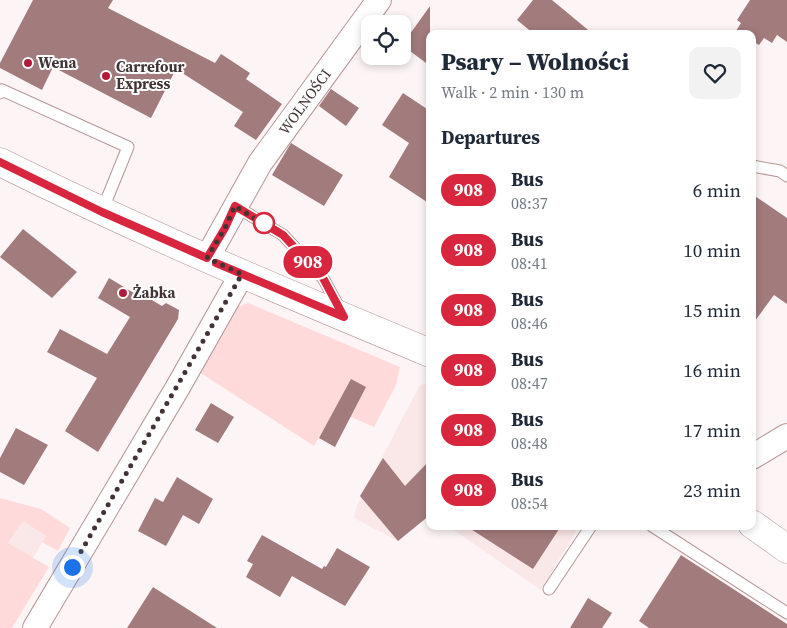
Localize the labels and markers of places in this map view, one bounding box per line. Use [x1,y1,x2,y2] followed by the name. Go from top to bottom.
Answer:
[38,52,77,73] place label: Wena
[116,56,185,94] place label: Carrefour Express
[22,57,34,69] marker: Wena
[100,70,112,82] marker: Carrefour Express
[253,212,275,234] unlabelled marker
[133,282,176,303] place label: Żabka
[117,287,129,299] marker: Żabka

